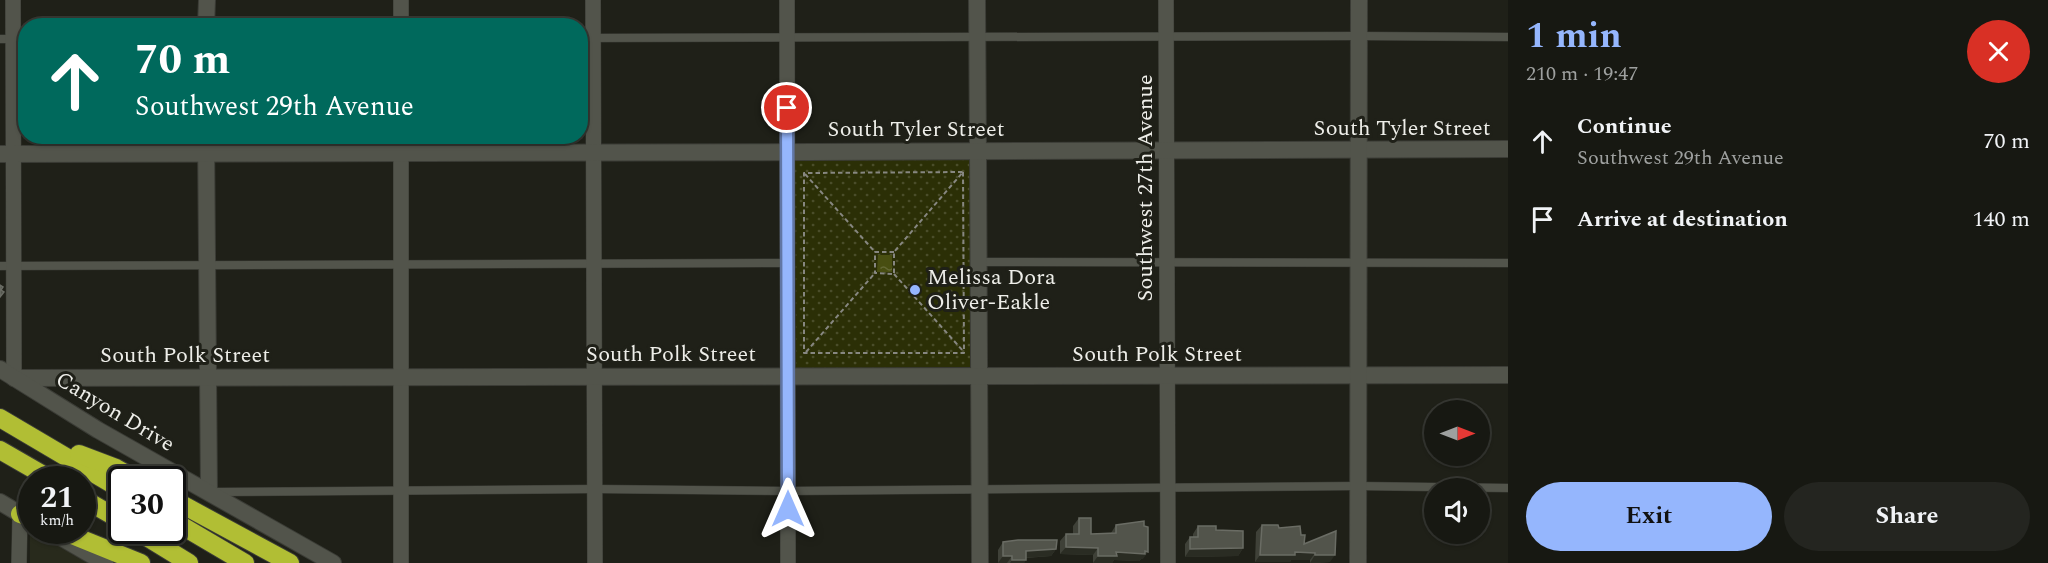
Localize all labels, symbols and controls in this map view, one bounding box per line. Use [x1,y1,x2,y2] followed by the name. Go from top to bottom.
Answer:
[1526,9,1622,64] text: 1 min
[1967,20,2030,83] button: close
[135,29,230,92] text: 70 m
[36,42,114,120] icon: ahead
[1526,59,1638,89] text: 210 m · 19:47
[1129,74,1162,302] street label: Southwest 27th Avenue
[761,82,812,133] pin
[135,86,414,128] text: Southwest 29th Avenue
[770,91,803,124] icon: arrive
[1577,110,1672,143] text: Continue
[1314,112,1491,145] street label: South Tyler Street
[828,113,1005,146] street label: South Tyler Street
[1526,125,1559,158] icon: ahead
[1984,125,2030,158] text: 70 m
[1577,143,1784,173] text: Southwest 29th Avenue
[1526,203,1559,236] icon: arrive
[1577,203,1788,236] text: Arrive at destination
[1973,203,2030,236] text: 140 m
[927,261,1056,319] place label: Melissa Dora Oliver-Eakle
[908,283,922,297] marker: Melissa Dora Oliver-Eakle
[586,338,756,371] street label: South Polk Street
[1072,338,1242,371] street label: South Polk Street
[100,339,270,372] street label: South Polk Street
[49,363,181,461] street label: Canyon Drive
[1424,400,1490,466] north arrow
[1424,400,1490,544] map controls
[108,466,186,544] speed limit sign: 30
[40,475,74,521] text: 21
[756,477,820,541] position arrow
[1424,478,1490,544] button: sound
[1526,482,1772,551] button: Exit
[1784,482,2030,551] button: Share
[40,509,74,532] text: km/h

